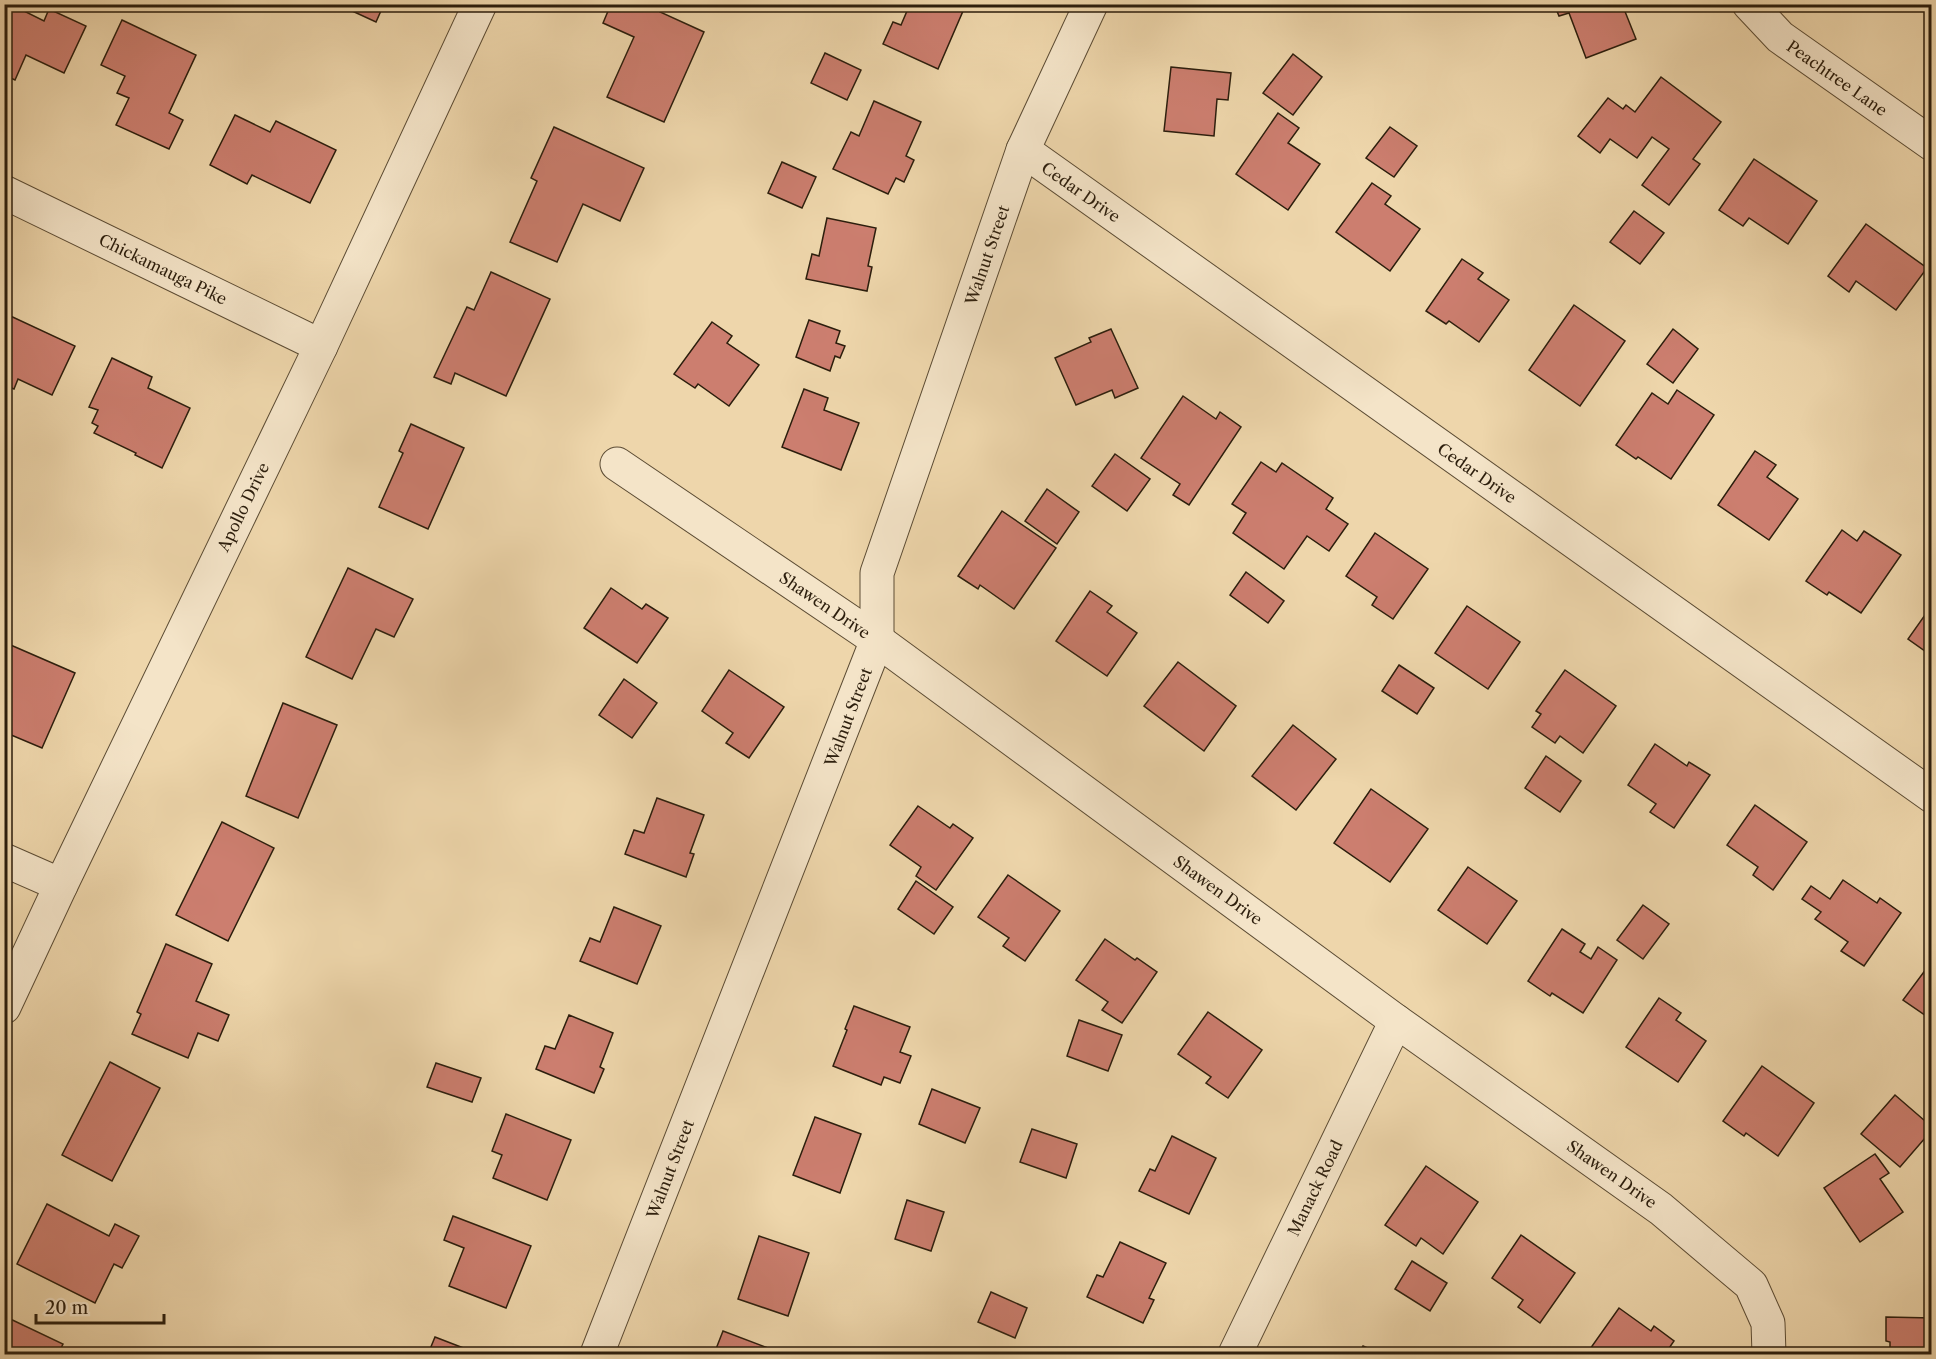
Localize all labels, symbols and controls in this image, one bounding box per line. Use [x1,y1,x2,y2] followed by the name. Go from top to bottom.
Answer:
[1783,36,1891,120] street label: Peachtree Lane
[1038,157,1124,227] street label: Cedar Drive
[960,202,1014,309] street label: Walnut Street
[96,229,230,309] street label: Chickamauga Pike
[1434,438,1520,508] street label: Cedar Drive
[212,459,273,556] street label: Apollo Drive
[776,567,874,643] street label: Shawen Drive
[820,664,876,770] street label: Walnut Street
[1170,851,1266,929] street label: Shawen Drive
[642,1116,698,1222] street label: Walnut Street
[1563,1136,1661,1212] street label: Shawen Drive
[1283,1137,1347,1239] street label: Manack Road
[36,1287,164,1325] scale bar
[45,1297,89,1319] text: 20 m

